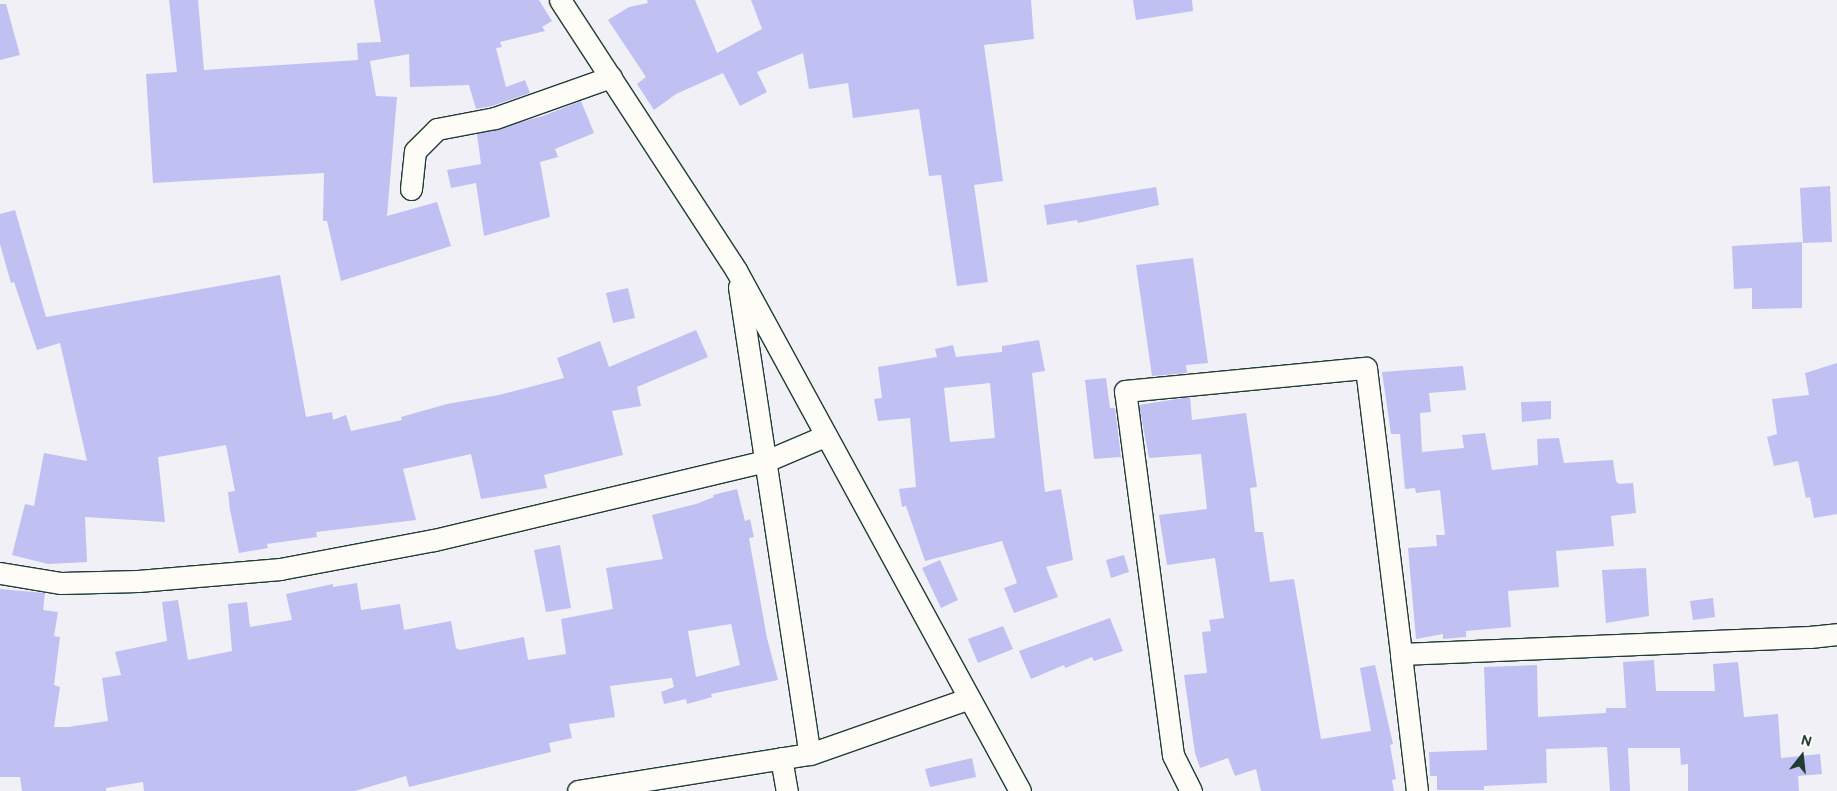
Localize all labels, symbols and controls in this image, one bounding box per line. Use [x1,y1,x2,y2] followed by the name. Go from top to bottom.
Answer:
[1777,731,1827,781] north arrow
[1799,731,1814,751] text: N

